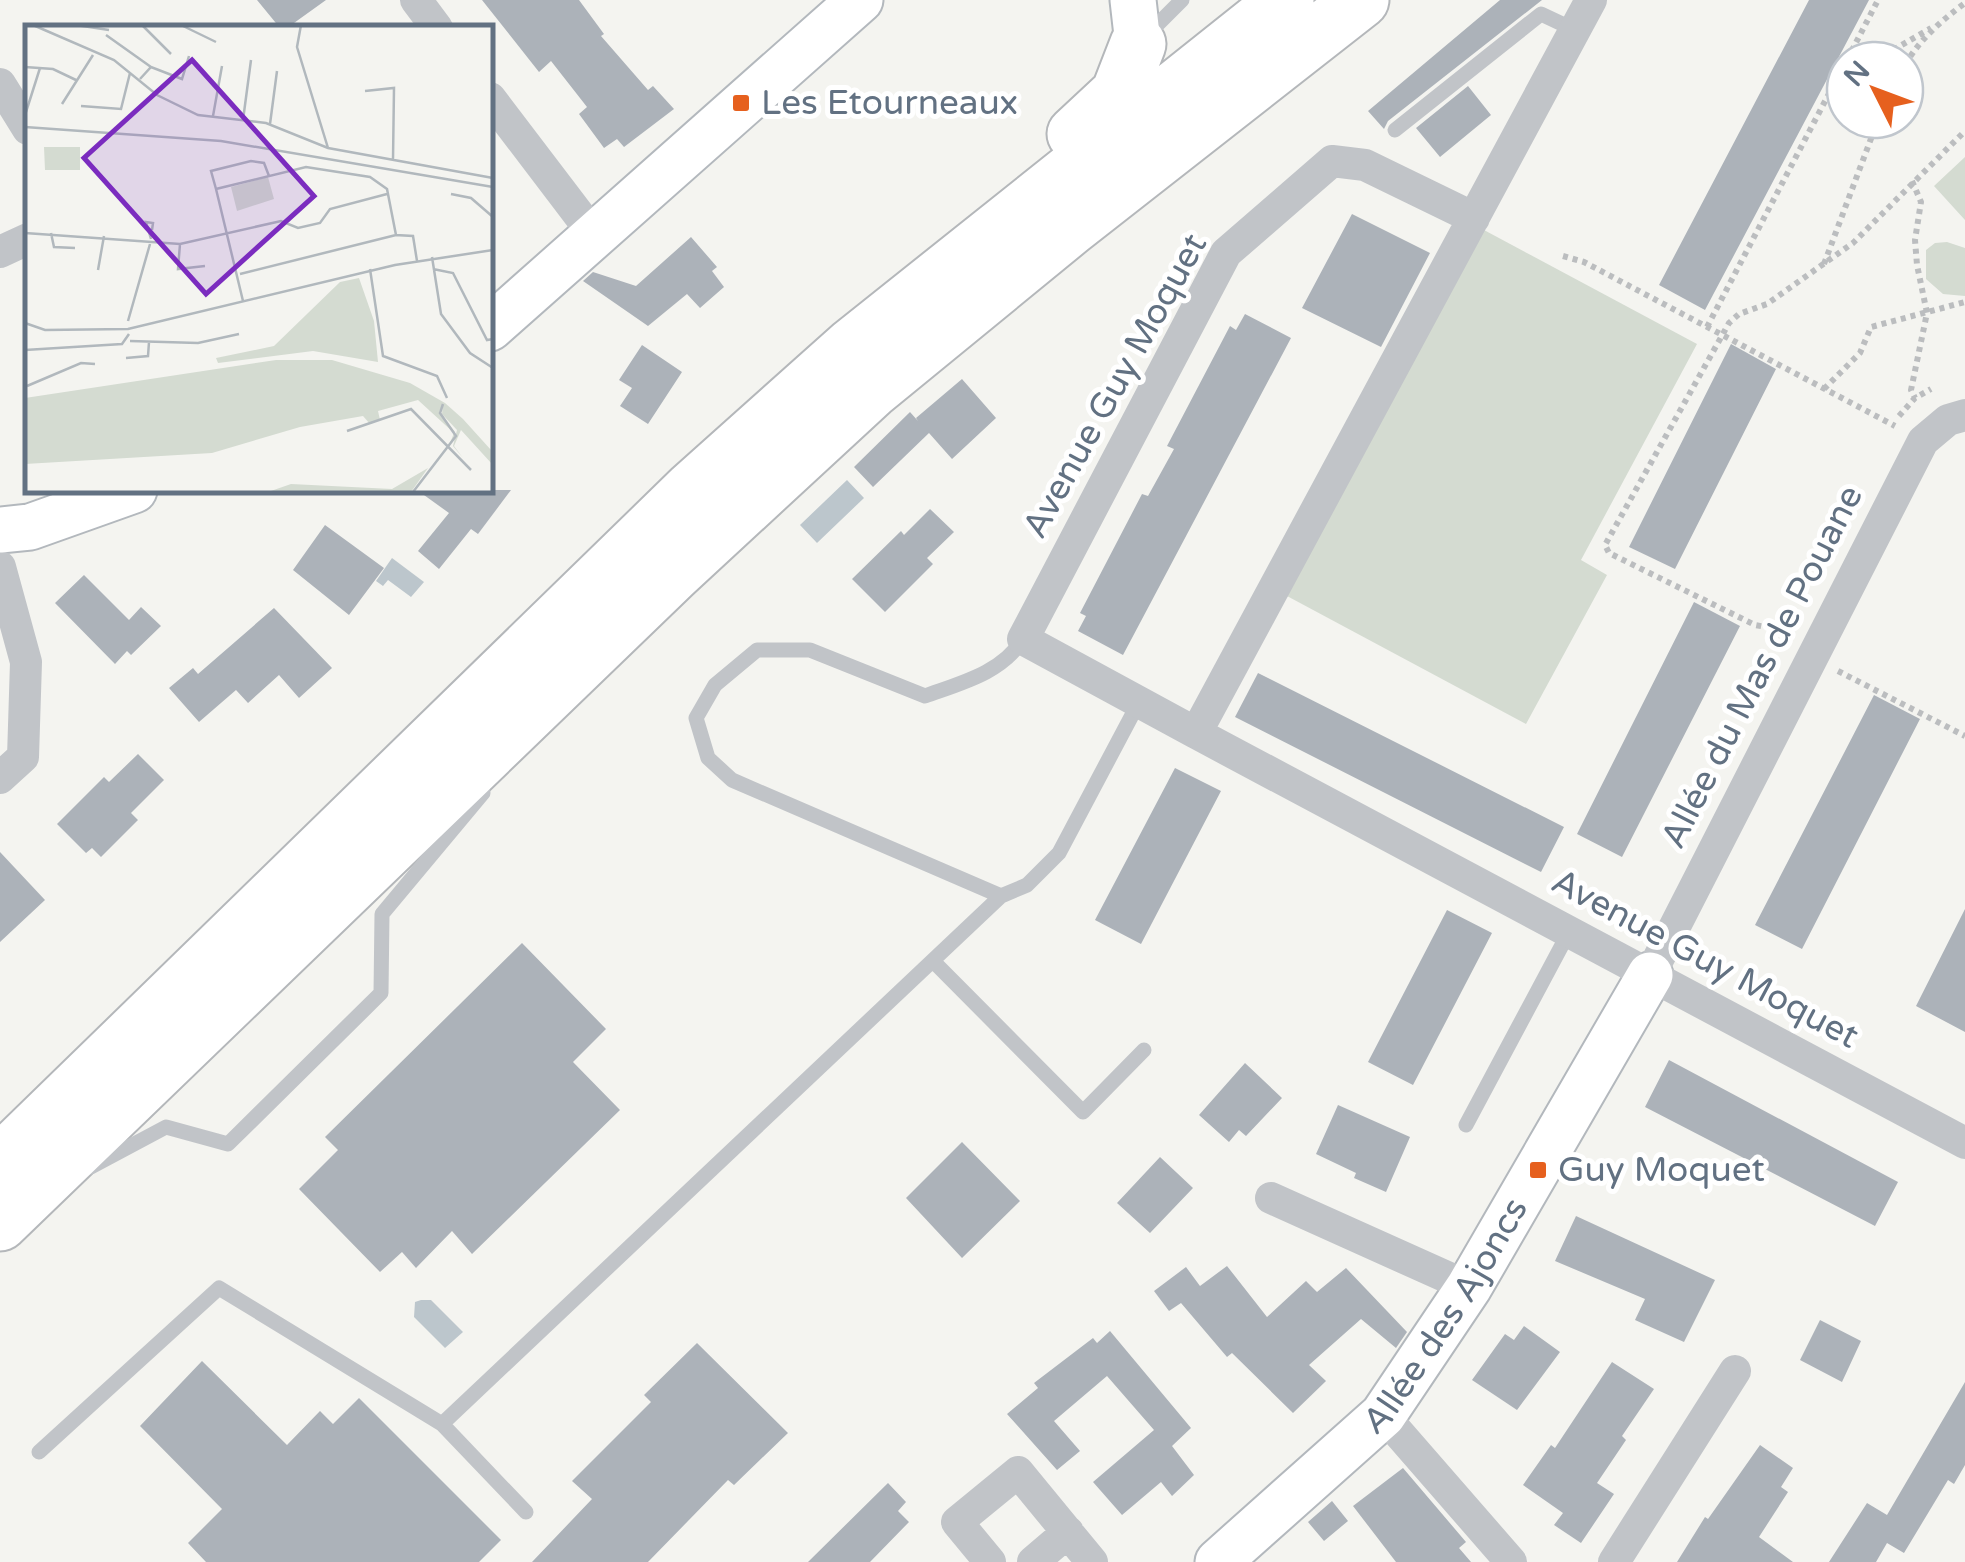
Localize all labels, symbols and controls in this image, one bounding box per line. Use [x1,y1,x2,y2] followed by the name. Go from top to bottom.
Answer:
[25,25,492,492] inset map
[1825,40,1925,140] north arrow
[1837,54,1877,94] text: N
[761,82,1018,124] place label: Les Etourneaux
[730,92,752,114] marker: Les Etourneaux
[1014,227,1216,545] street label: Avenue Guy Moquet
[1652,479,1872,855] street label: Allée du Mas de Pouane
[1544,860,1866,1058] street label: Avenue Guy Moquet
[1558,1149,1765,1191] place label: Guy Moquet
[1527,1159,1549,1181] marker: Guy Moquet
[1355,1191,1537,1444] street label: Allée des Ajoncs

